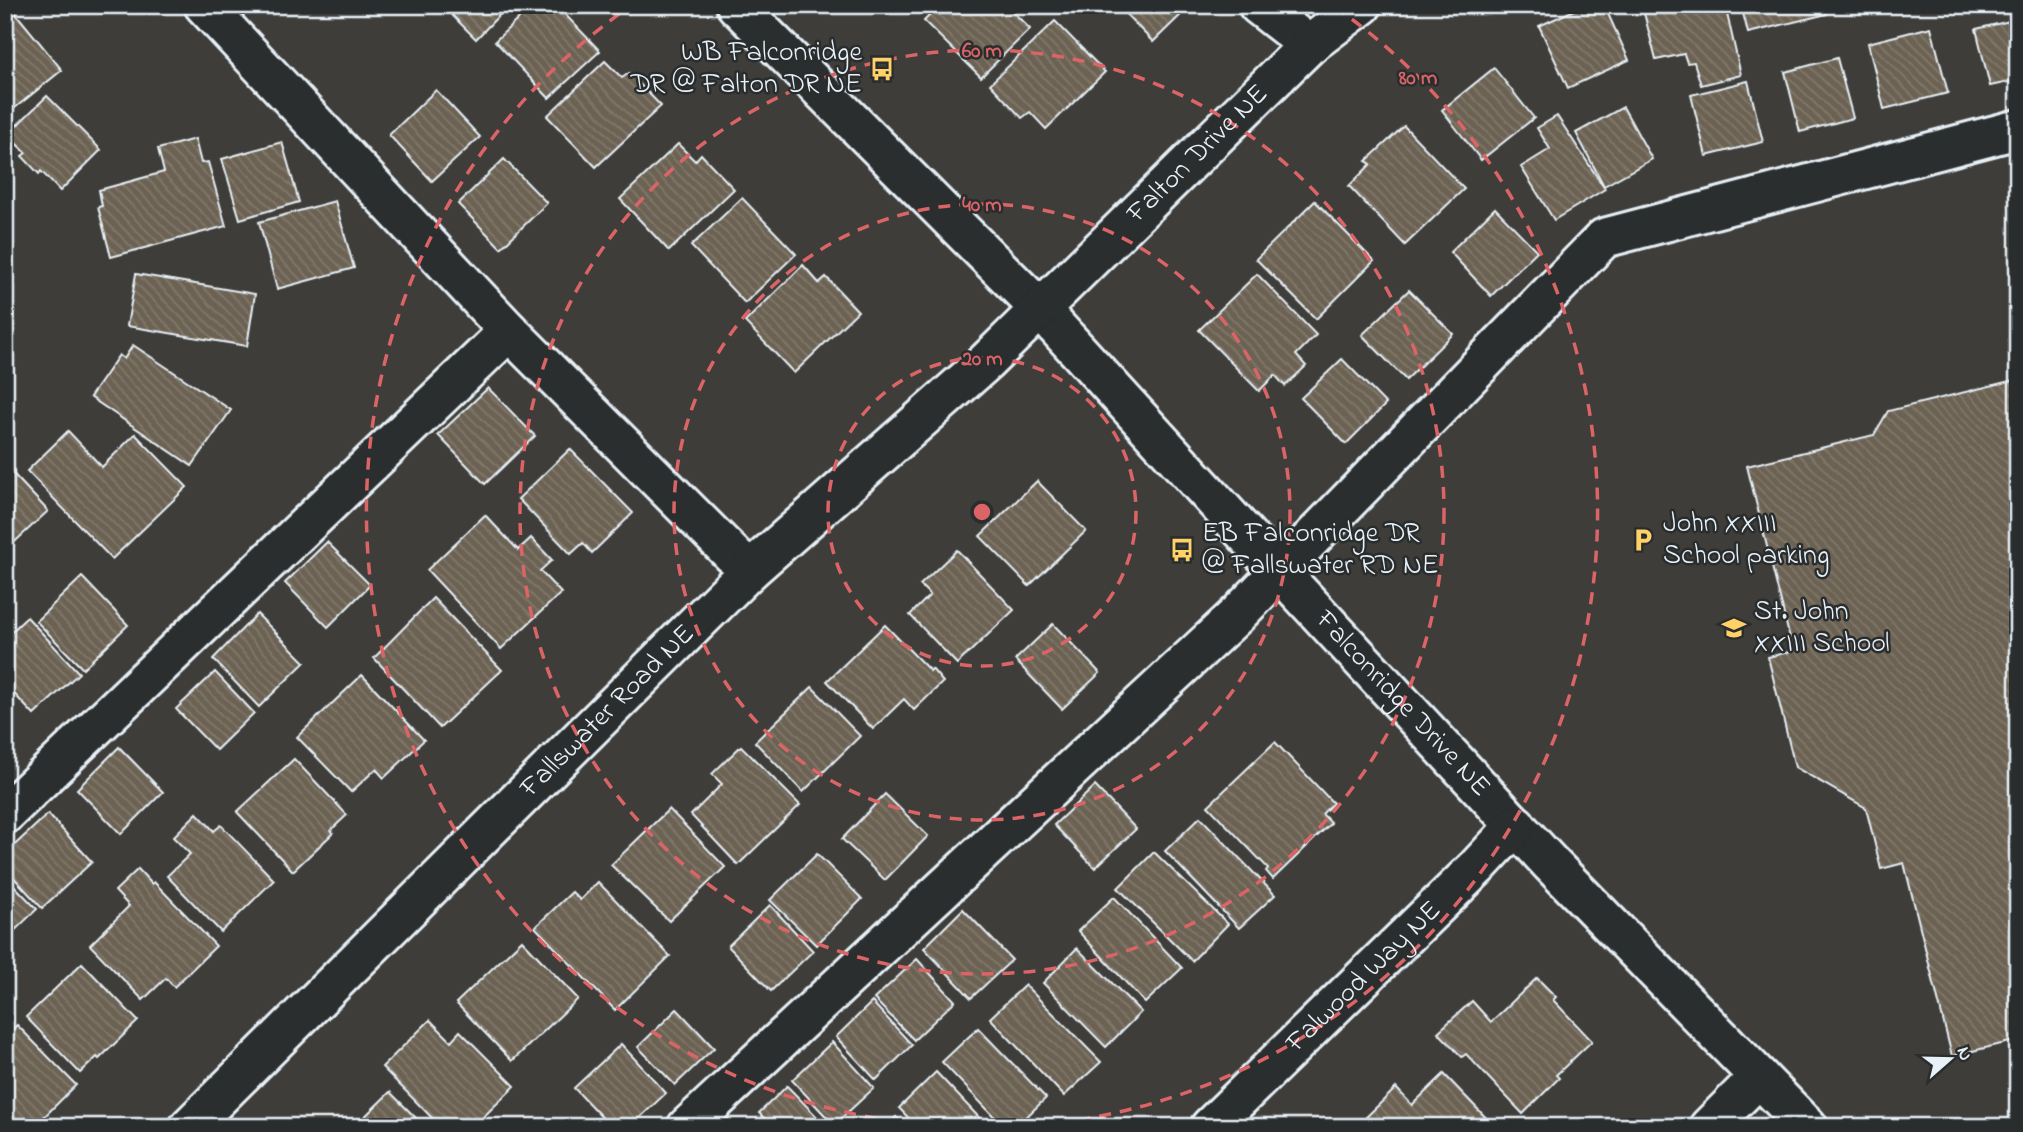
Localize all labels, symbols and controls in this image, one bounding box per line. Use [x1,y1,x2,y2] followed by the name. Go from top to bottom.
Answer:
[630,33,862,106] place label: WB Falconridge DR @ Falton DR NE
[962,37,1002,67] text: 60 m
[868,55,896,83] bus stop icon: WB Falconridge DR @ Falton DR NE
[1398,64,1437,94] text: 80 m
[1117,75,1278,234] street label: Falton Drive NE
[962,191,1002,221] text: 40 m
[960,345,1003,375] text: 20 m
[970,500,994,524] centre of rings
[1663,504,1829,577] place label: John XXIII School parking
[1202,514,1439,587] place label: EB Falconridge DR @ Fallswater RD NE
[1629,526,1657,554] parking icon: John XXIII School parking
[1168,536,1196,564] bus stop icon: EB Falconridge DR @ Fallswater RD NE
[1754,592,1890,665] place label: St. John XXIII School
[1304,601,1500,807] street label: Falconridge Drive NE
[1720,614,1748,642] school or university icon: St. John XXIII School
[510,615,704,808] street label: Fallswater Road NE
[1276,891,1451,1063] street label: Falwood Way NE
[1914,1024,1984,1094] north arrow
[1949,1043,1979,1065] text: N

